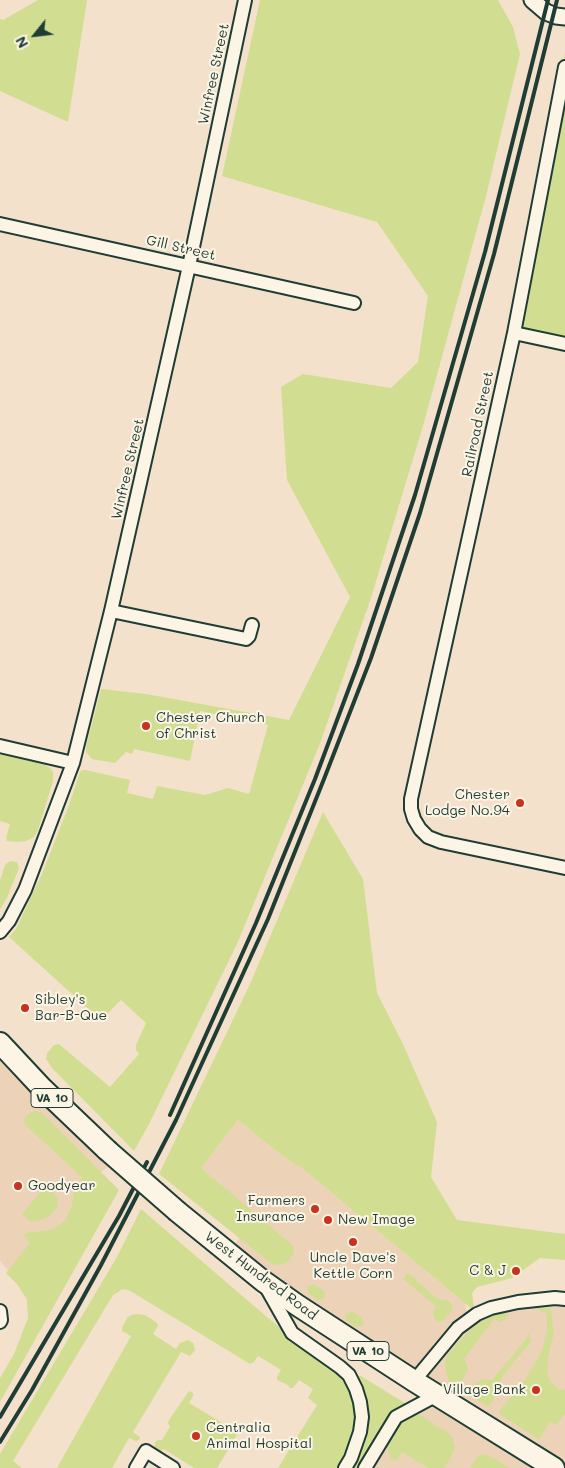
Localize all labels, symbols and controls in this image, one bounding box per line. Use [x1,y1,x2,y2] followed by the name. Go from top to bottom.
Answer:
[10,10,60,60] north arrow
[195,22,233,126] street label: Winfree Street
[11,33,32,52] text: N
[145,232,217,264] street label: Gill Street
[459,370,497,478] street label: Railroad Street
[108,417,148,521] street label: Winfree Street
[156,710,264,742] place label: Chester Church of Christ
[140,720,152,732] marker: Chester Church of Christ
[425,787,510,820] place label: Chester Lodge No.94
[514,797,526,809] marker: Chester Lodge No.94
[35,992,107,1024] place label: Sibley's Bar-B-Que
[19,1002,31,1014] marker: Sibley's Bar-B-Que
[31,1088,73,1108] road number: VA 10
[28,1178,96,1194] place label: Goodyear
[12,1180,24,1192] marker: Goodyear
[236,1193,305,1226] place label: Farmers Insurance
[309,1203,321,1215] marker: Farmers Insurance
[338,1212,415,1228] place label: New Image
[322,1214,334,1226] marker: New Image
[201,1228,321,1324] street label: West Hundred Road
[347,1236,359,1248] marker: Uncle Dave's Kettle Corn
[310,1250,396,1282] place label: Uncle Dave's Kettle Corn
[469,1263,506,1279] place label: C & J
[510,1265,522,1277] marker: C & J
[347,1342,389,1360] road number: VA 10
[443,1382,526,1398] place label: Village Bank
[530,1384,542,1396] marker: Village Bank
[206,1420,312,1452] place label: Centralia Animal Hospital
[190,1430,202,1442] marker: Centralia Animal Hospital

